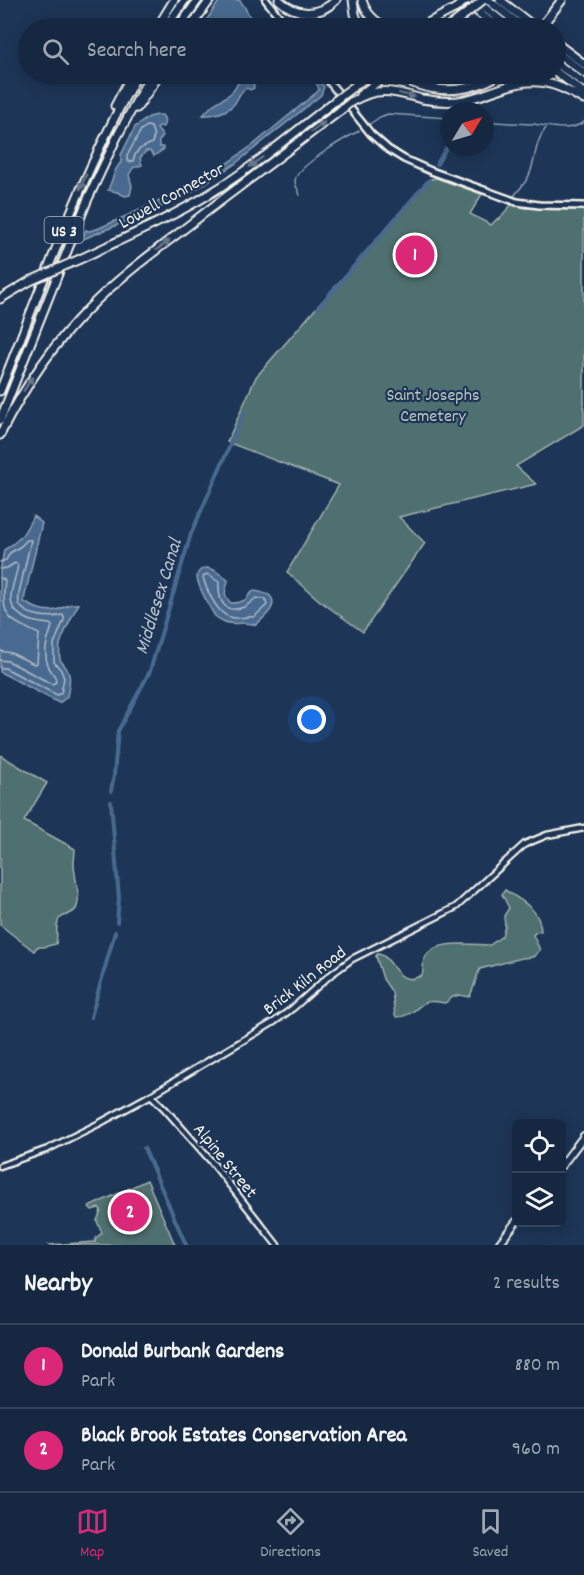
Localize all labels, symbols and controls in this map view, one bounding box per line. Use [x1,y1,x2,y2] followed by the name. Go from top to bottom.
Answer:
[18,18,566,84] search box
[39,35,72,68] icon: search
[87,36,186,67] text: Search here
[398,91,416,100] one-way arrow
[440,102,494,156] north arrow
[311,121,326,133] one-way arrow
[249,155,264,167] one-way arrow
[115,158,230,237] street label: Lowell Connector
[78,173,87,191] one-way arrow
[44,217,84,243] road number: US 3
[396,232,434,278] pin: 1
[156,240,171,252] one-way arrow
[23,376,34,392] one-way arrow
[387,384,479,430] park label: Saint Josephs Cemetery
[129,533,191,658] water label: Middlesex Canal
[297,705,326,734] your location
[259,942,352,1022] street label: Brick Kiln Road
[186,1119,262,1205] street label: Alpine Street
[512,1119,566,1227] map controls
[512,1119,566,1173] button: locate
[512,1173,566,1227] button: layers
[110,1190,150,1234] pin: 2
[24,1266,92,1303] text: Nearby
[493,1270,560,1298] text: 2 results
[81,1337,284,1368] text: Donald Burbank Gardens
[41,1352,46,1380] text: 1
[515,1352,560,1380] text: 880 m
[81,1368,115,1396] text: Park
[81,1421,407,1452] text: Black Brook Estates Conservation Area
[39,1436,48,1464] text: 2
[512,1436,560,1464] text: 960 m
[81,1452,115,1480] text: Park
[76,1505,109,1564] tab: Map
[260,1505,321,1564] tab: Directions
[472,1505,508,1564] tab: Saved

